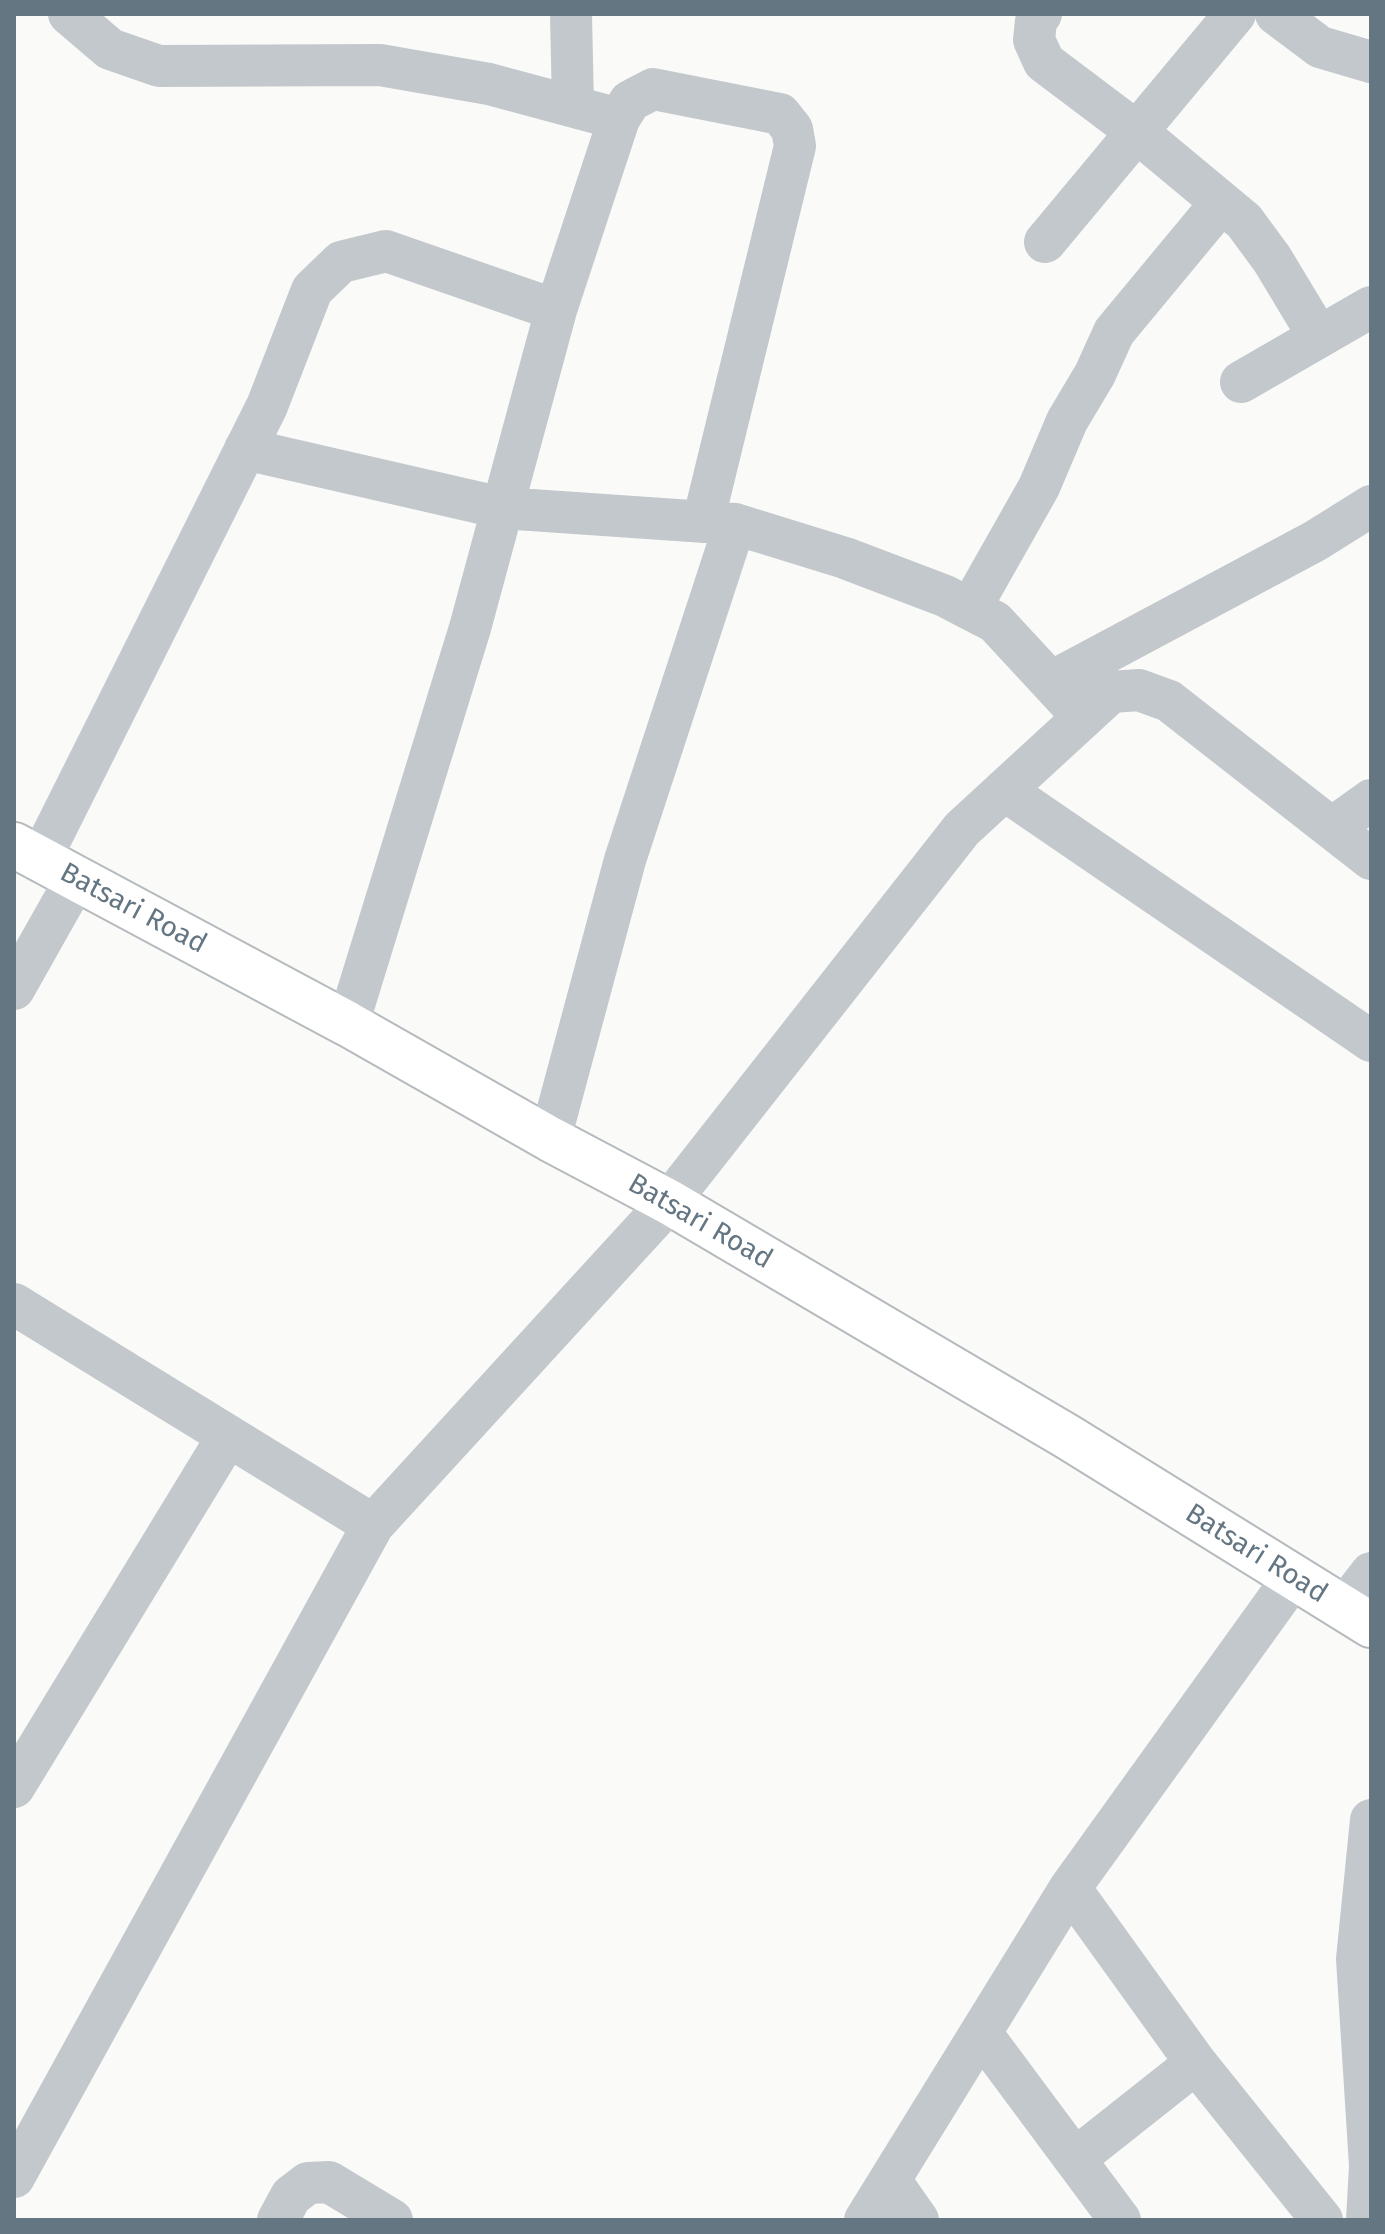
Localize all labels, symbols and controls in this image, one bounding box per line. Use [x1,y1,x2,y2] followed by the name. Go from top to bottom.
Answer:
[54,856,212,962] street label: Batsari Road
[622,1167,778,1277] street label: Batsari Road
[1179,1497,1333,1611] street label: Batsari Road

